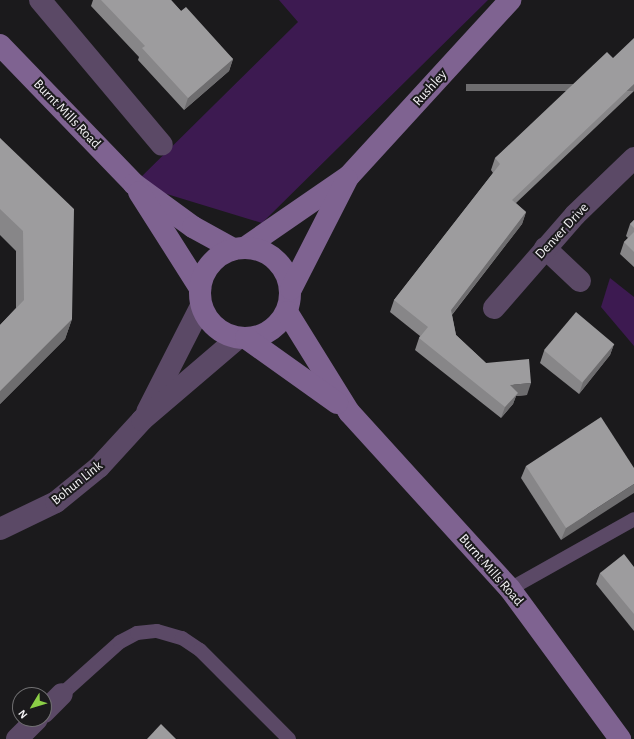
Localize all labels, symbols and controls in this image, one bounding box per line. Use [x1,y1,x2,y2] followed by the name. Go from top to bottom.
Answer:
[409,66,451,110] street label: Rushley
[30,76,104,152] street label: Burnt Mills Road
[532,199,592,263] street label: Denver Drive
[48,457,106,509] street label: Bohun Link
[455,531,527,609] street label: Burnt Mills Road
[12,687,52,727] north arrow
[16,708,30,720] text: N

